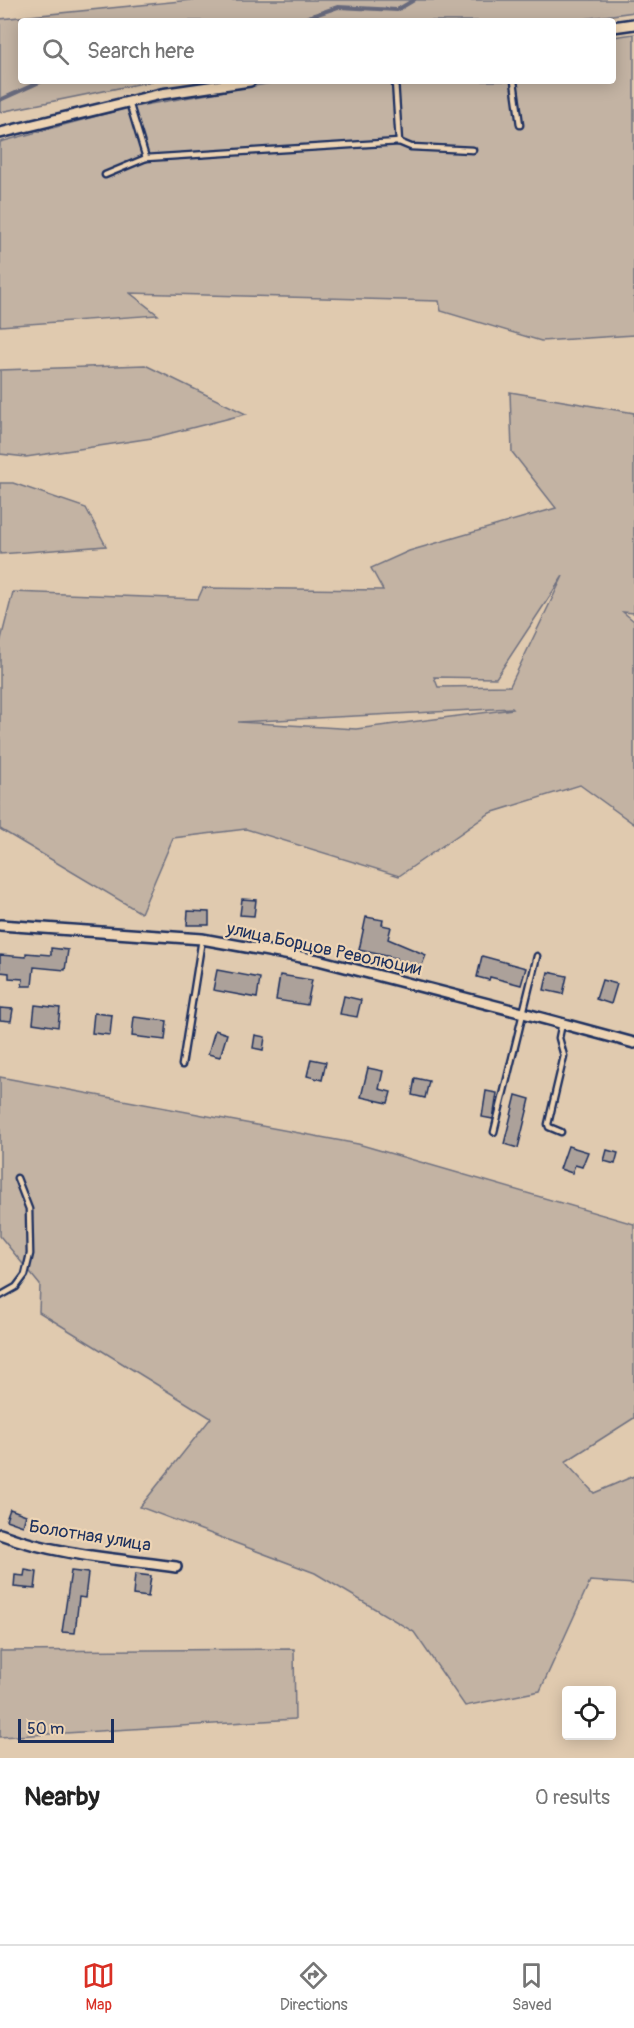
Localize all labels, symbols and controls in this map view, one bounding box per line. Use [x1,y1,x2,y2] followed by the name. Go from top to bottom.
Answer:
[18,18,616,84] search box
[39,35,72,68] icon: search
[87,37,194,65] text: Search here
[224,917,423,981] street label: улица Борцов Революции
[27,1515,153,1557] street label: Болотная улица
[562,1686,616,1740] map controls
[562,1686,616,1740] button: locate
[18,1716,114,1744] scale bar
[27,1719,64,1739] text: 50 m
[24,1781,100,1813] text: Nearby
[535,1785,610,1810] text: 0 results
[82,1959,115,2015] tab: Map
[280,1959,348,2015] tab: Directions
[512,1959,552,2015] tab: Saved

